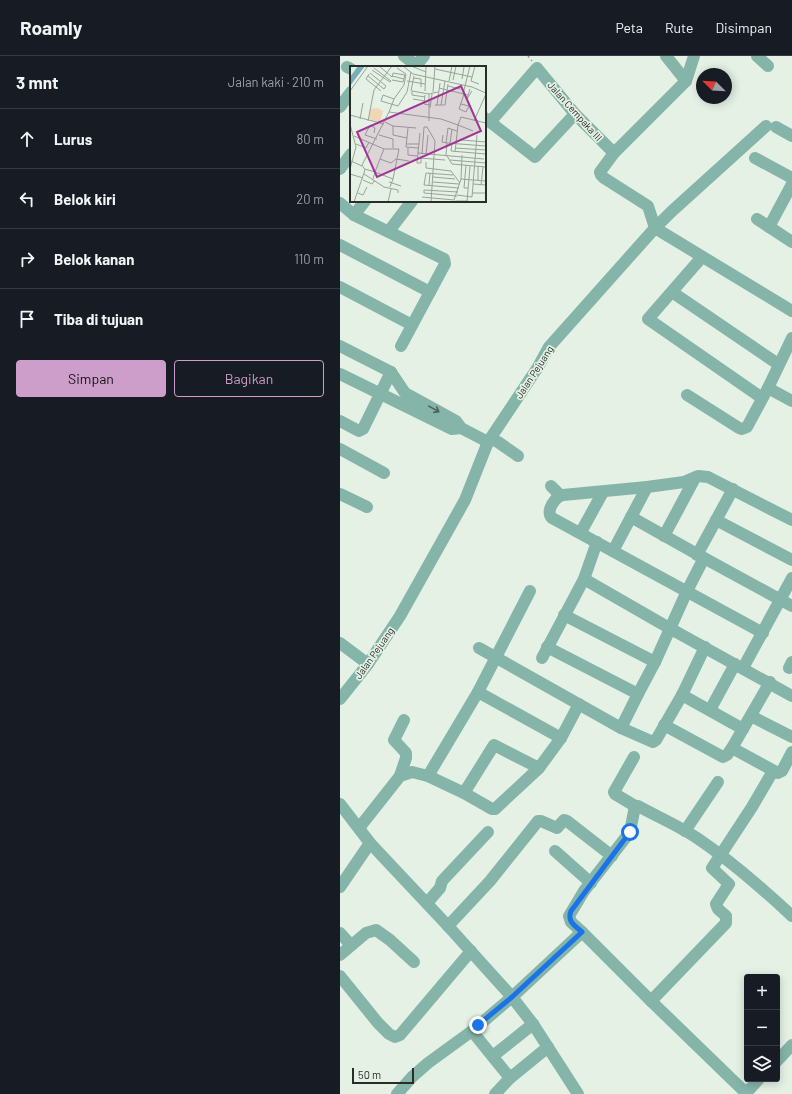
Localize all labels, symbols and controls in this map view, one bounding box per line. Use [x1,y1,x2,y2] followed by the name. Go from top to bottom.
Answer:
[20,16,82,39] text: Roamly
[615,19,643,36] text: Peta
[665,19,693,36] text: Rute
[715,19,772,36] text: Disimpan
[350,66,486,202] inset map
[696,68,732,104] north arrow
[16,72,59,92] text: 3 mnt
[228,74,324,90] text: Jalan kaki · 210 m
[545,79,605,143] street label: Jalan Cempaka III
[16,128,38,150] icon: ahead
[54,130,92,148] text: Lurus
[297,131,324,147] text: 80 m
[16,188,38,210] icon: left
[54,190,116,208] text: Belok kiri
[296,191,324,207] text: 20 m
[16,248,38,270] icon: right
[54,250,134,268] text: Belok kanan
[294,251,324,267] text: 110 m
[16,308,38,330] icon: arrive
[54,310,143,328] text: Tiba di tujuan
[513,343,555,401] street label: Jalan Pejuang
[16,360,166,397] button: Simpan
[174,360,324,397] button: Bagikan
[428,406,440,413] one-way arrow
[352,625,396,681] street label: Jalan Pejuang
[621,823,639,841] route start
[744,974,780,1082] map controls
[744,974,780,1010] button: +
[744,1010,780,1046] button: −
[469,1016,487,1034] route end
[744,1046,780,1082] button: layers
[352,1066,414,1085] scale bar
[358,1068,381,1081] text: 50 m

